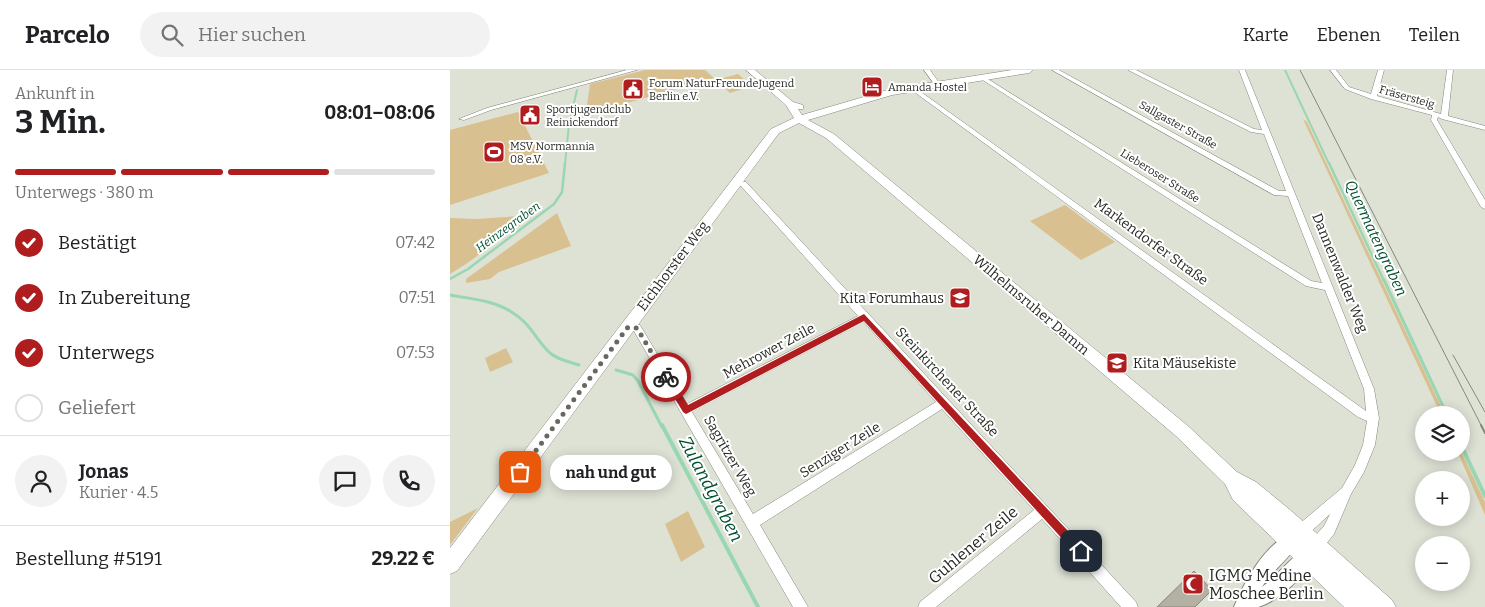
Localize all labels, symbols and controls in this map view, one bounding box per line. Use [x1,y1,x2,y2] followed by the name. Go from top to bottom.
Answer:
[140,12,490,57] search box
[25,21,110,49] text: Parcelo
[158,21,186,49] icon: search
[198,23,306,46] text: Hier suchen
[1243,24,1289,46] text: Karte
[1317,24,1381,46] text: Ebenen
[1409,24,1460,46] text: Teilen
[860,75,884,99] hotel icon: Amanda Hostel
[621,77,645,101] public building icon: Forum NaturFreundeJugend Berlin e.V.
[649,77,795,103] place label: Forum NaturFreundeJugend Berlin e.V.
[888,81,967,94] place label: Amanda Hostel
[1378,83,1436,111] street label: Fräsersteig
[15,84,95,103] text: Ankunft in
[1137,98,1219,152] street label: Sallgaster Straße
[324,101,435,124] text: 08:01–08:06
[15,103,106,141] text: 3 Min.
[518,103,542,127] public building icon: Sportjugendclub Reinickendorf
[546,103,631,129] place label: Sportjugendclub Reinickendorf
[482,140,506,164] sports icon: MSV Normannia 08 e.V.
[510,140,595,166] place label: MSV Normannia 08 e.V.
[1118,146,1202,206] street label: Lieberoser Straße
[1341,177,1411,299] water label: Quermatengraben
[15,183,154,202] text: Unterwegs · 380 m
[1091,195,1211,289] street label: Markendorfer Straße
[473,199,543,255] water label: Heinzegraben
[1308,211,1372,336] street label: Dannenwalder Weg
[634,218,712,314] street label: Eichhorster Weg
[15,229,43,257] icon: check
[58,231,137,254] text: Bestätigt
[395,233,435,252] text: 07:42
[969,251,1093,359] street label: Wilhelmsruher Damm
[15,284,43,312] icon: check
[58,286,190,309] text: In Zubereitung
[948,286,972,310] school or university icon: Kita Forumhaus
[398,288,435,307] text: 07:51
[840,290,944,307] place label: Kita Forumhaus
[720,320,818,382] street label: Mehrower Zeile
[892,324,1002,440] street label: Steinkirchener Straße
[15,339,43,367] icon: check
[58,341,155,364] text: Unterwegs
[396,343,435,362] text: 07:53
[1105,351,1129,375] school or university icon: Kita Mäusekiste
[641,352,691,402] courier
[1133,355,1236,372] place label: Kita Mäusekiste
[652,363,680,391] icon: bike
[58,396,136,419] text: Geliefert
[1415,406,1470,591] map controls
[1415,406,1470,461] button: layers
[700,412,760,500] street label: Sagritzer Weg
[797,418,883,482] street label: Senziger Zeile
[674,433,748,545] water label: Zulandgraben
[499,451,541,493] pin
[550,454,672,490] callout: nah und gut
[15,455,67,507] button: person
[319,455,371,507] button: chat
[383,455,435,507] button: phone
[506,458,534,486] icon: bag
[79,460,129,483] text: Jonas
[566,463,656,482] text: nah und gut
[1415,471,1470,526] button: +
[79,483,158,502] text: Kurier · 4.5
[925,502,1021,588] street label: Guhlener Zeile
[1060,530,1102,572] pin
[1415,536,1470,591] button: −
[1067,537,1095,565] icon: home
[15,547,162,570] text: Bestellung #5191
[372,547,435,570] text: 29.22 €
[1209,566,1324,603] place label: IGMG Medine Moschee Berlin
[1181,572,1205,596] mosque icon: IGMG Medine Moschee Berlin

